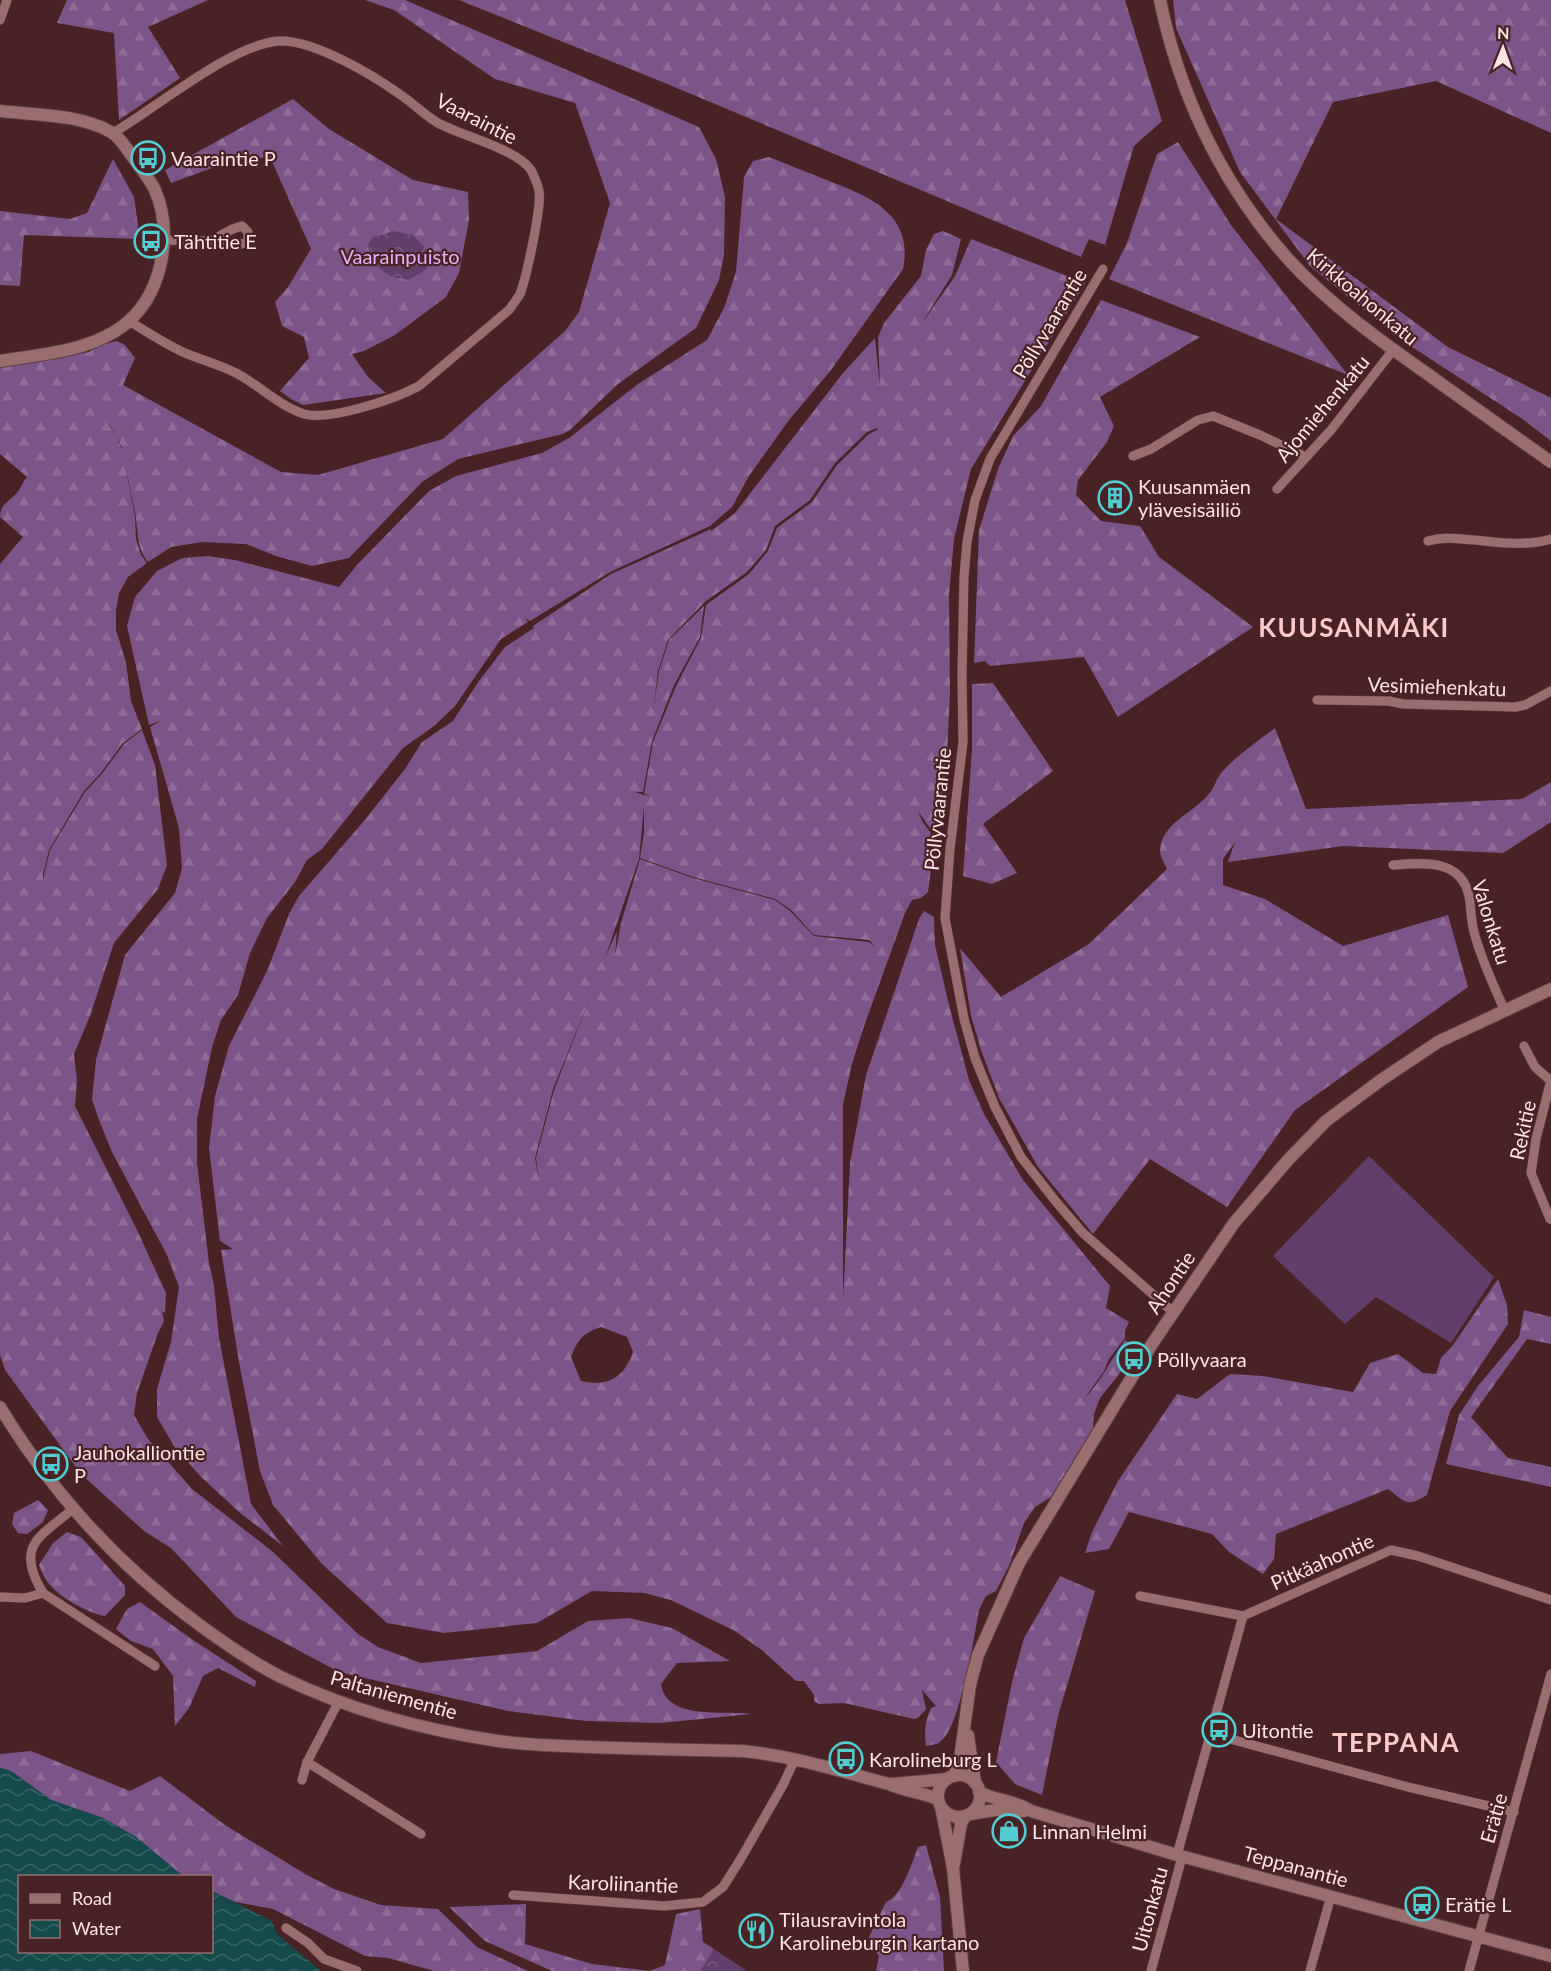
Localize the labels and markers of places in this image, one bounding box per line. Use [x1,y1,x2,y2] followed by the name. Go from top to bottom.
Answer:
[130,140,166,176] bus stop icon: Vaaraintie P
[171,146,276,170] place label: Vaaraintie P
[133,223,169,259] bus stop icon: Tähtitie E
[174,229,257,253] place label: Tähtitie E
[1138,474,1251,521] place label: Kuusanmäen ylävesisäiliö
[1097,480,1133,516] building icon: Kuusanmäen ylävesisäiliö
[1116,1341,1152,1377] bus stop icon: Pöllyvaara
[1157,1347,1247,1371] place label: Pöllyvaara
[74,1440,205,1487] place label: Jauhokalliontie P
[33,1446,69,1482] bus stop icon: Jauhokalliontie P
[1201,1712,1237,1748] bus stop icon: Uitontie
[1242,1718,1314,1742] place label: Uitontie
[828,1741,864,1777] bus stop icon: Karolineburg L
[869,1747,997,1771] place label: Karolineburg L
[991,1813,1027,1849] shop icon: Linnan Helmi
[1032,1819,1147,1843] place label: Linnan Helmi
[1404,1886,1440,1922] bus stop icon: Erätie L
[1445,1892,1511,1916] place label: Erätie L
[779,1907,979,1954] place label: Tilausravintola Karolineburgin kartano
[738,1913,774,1949] restaurant icon: Tilausravintola Karolineburgin kartano

